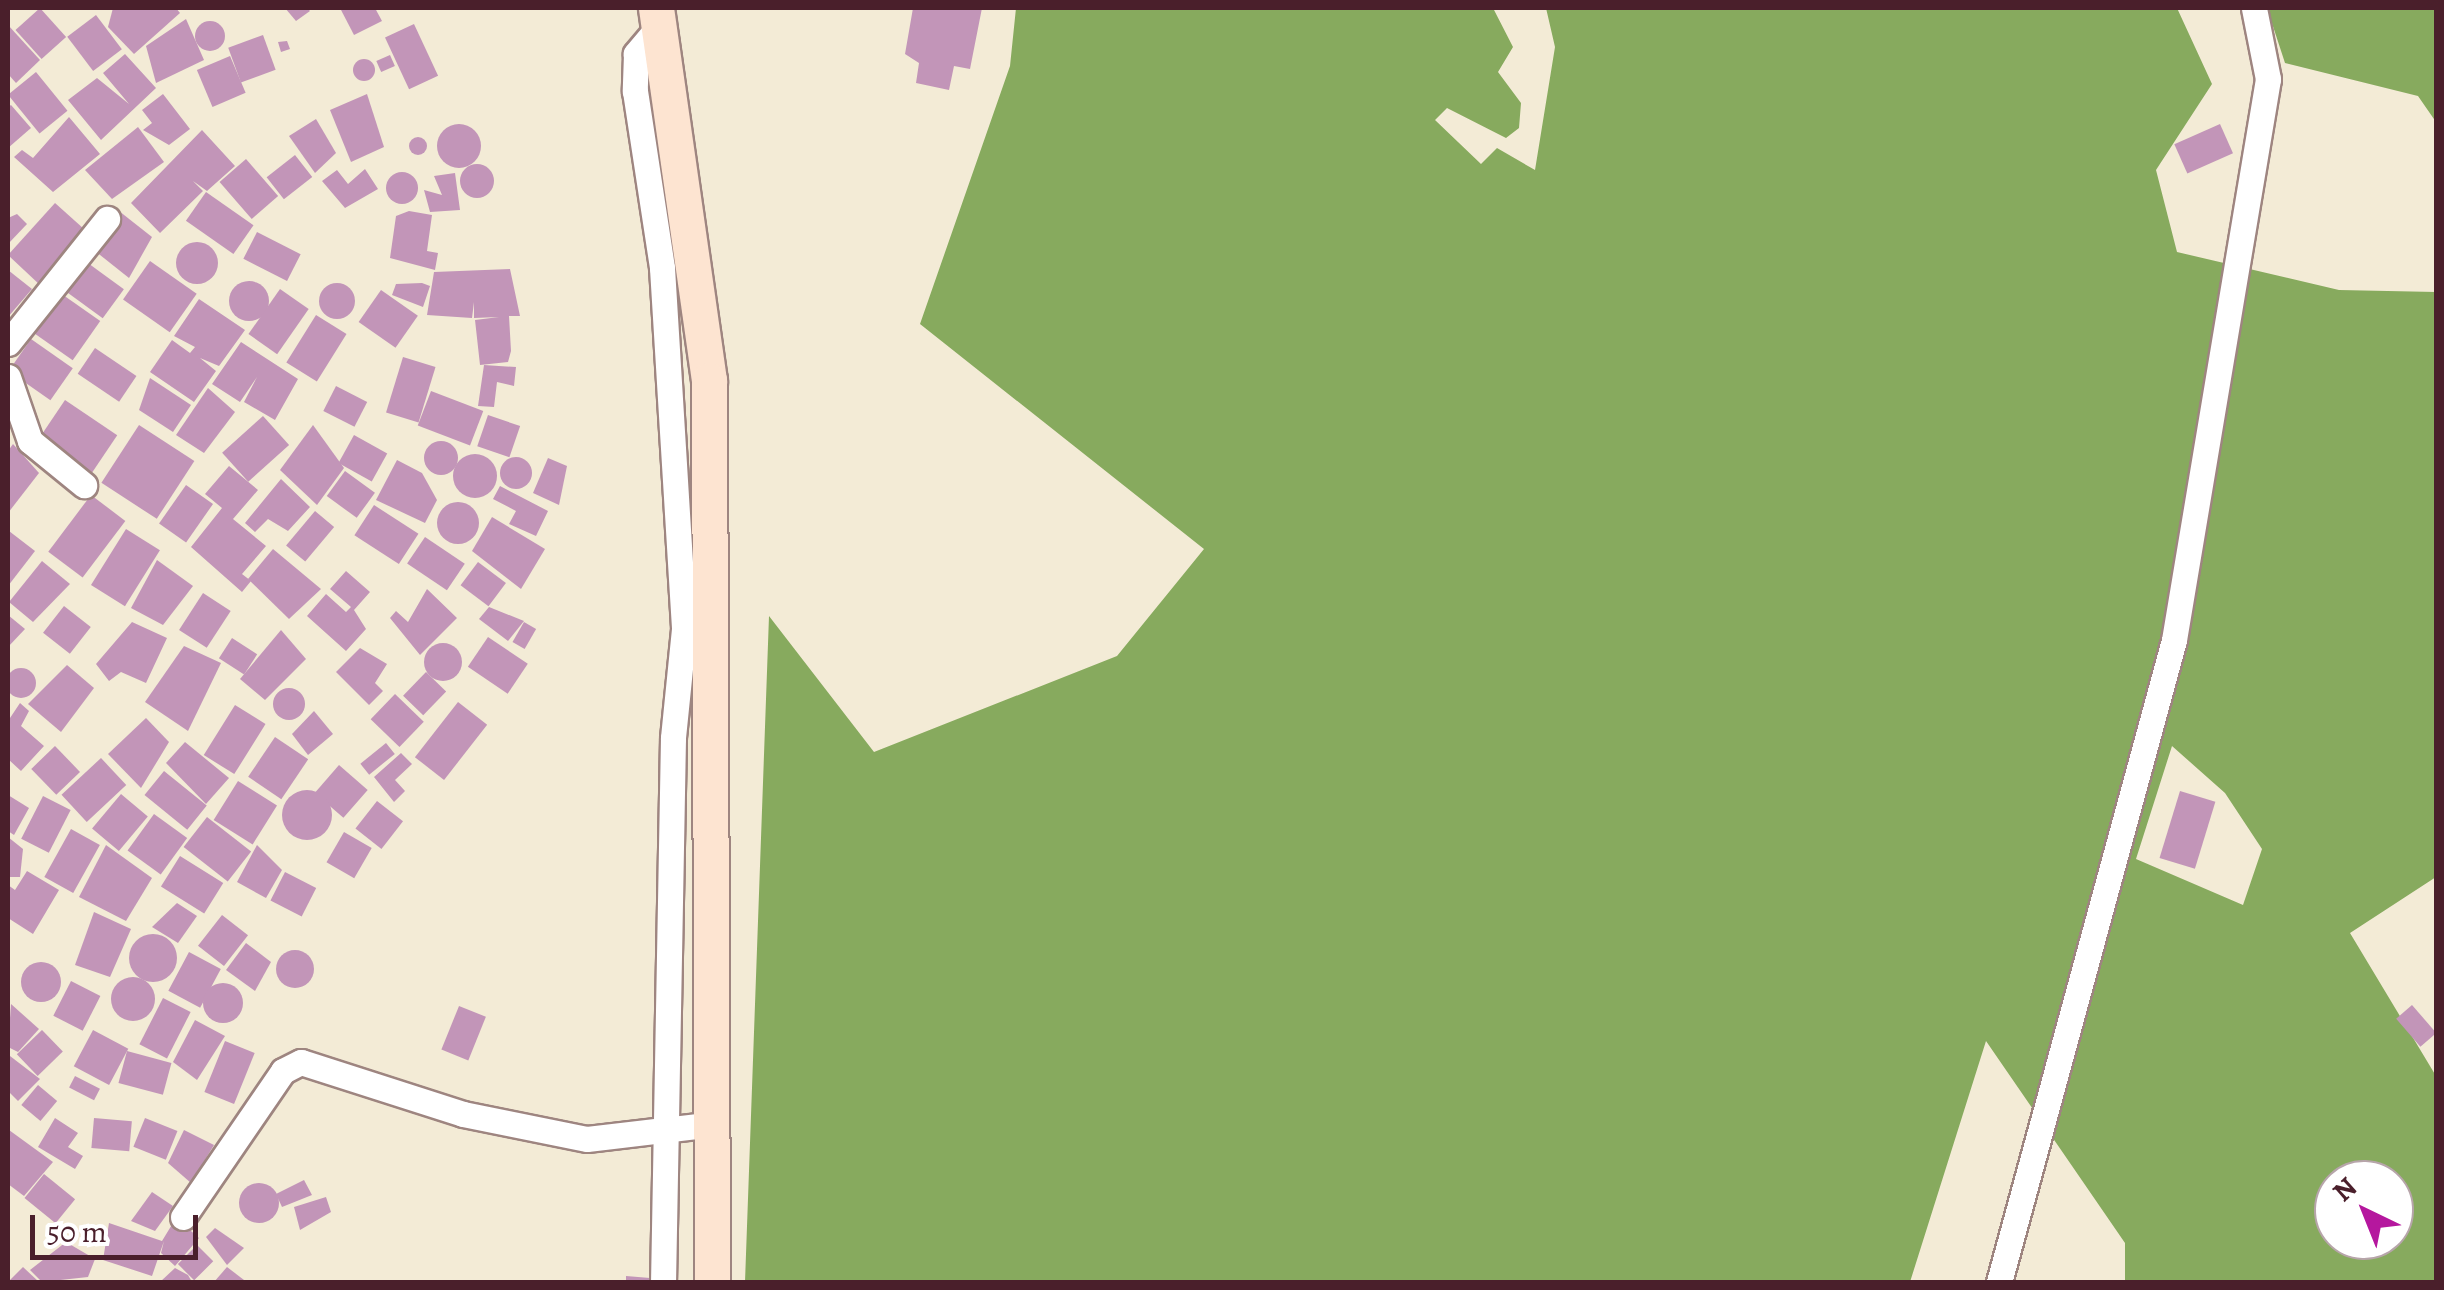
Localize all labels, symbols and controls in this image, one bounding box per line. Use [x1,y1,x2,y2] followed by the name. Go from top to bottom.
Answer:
[2314,1160,2414,1260] north arrow
[2324,1169,2365,1210] text: N
[35,1195,202,1257] scale bar
[47,1212,107,1252] text: 50 m

